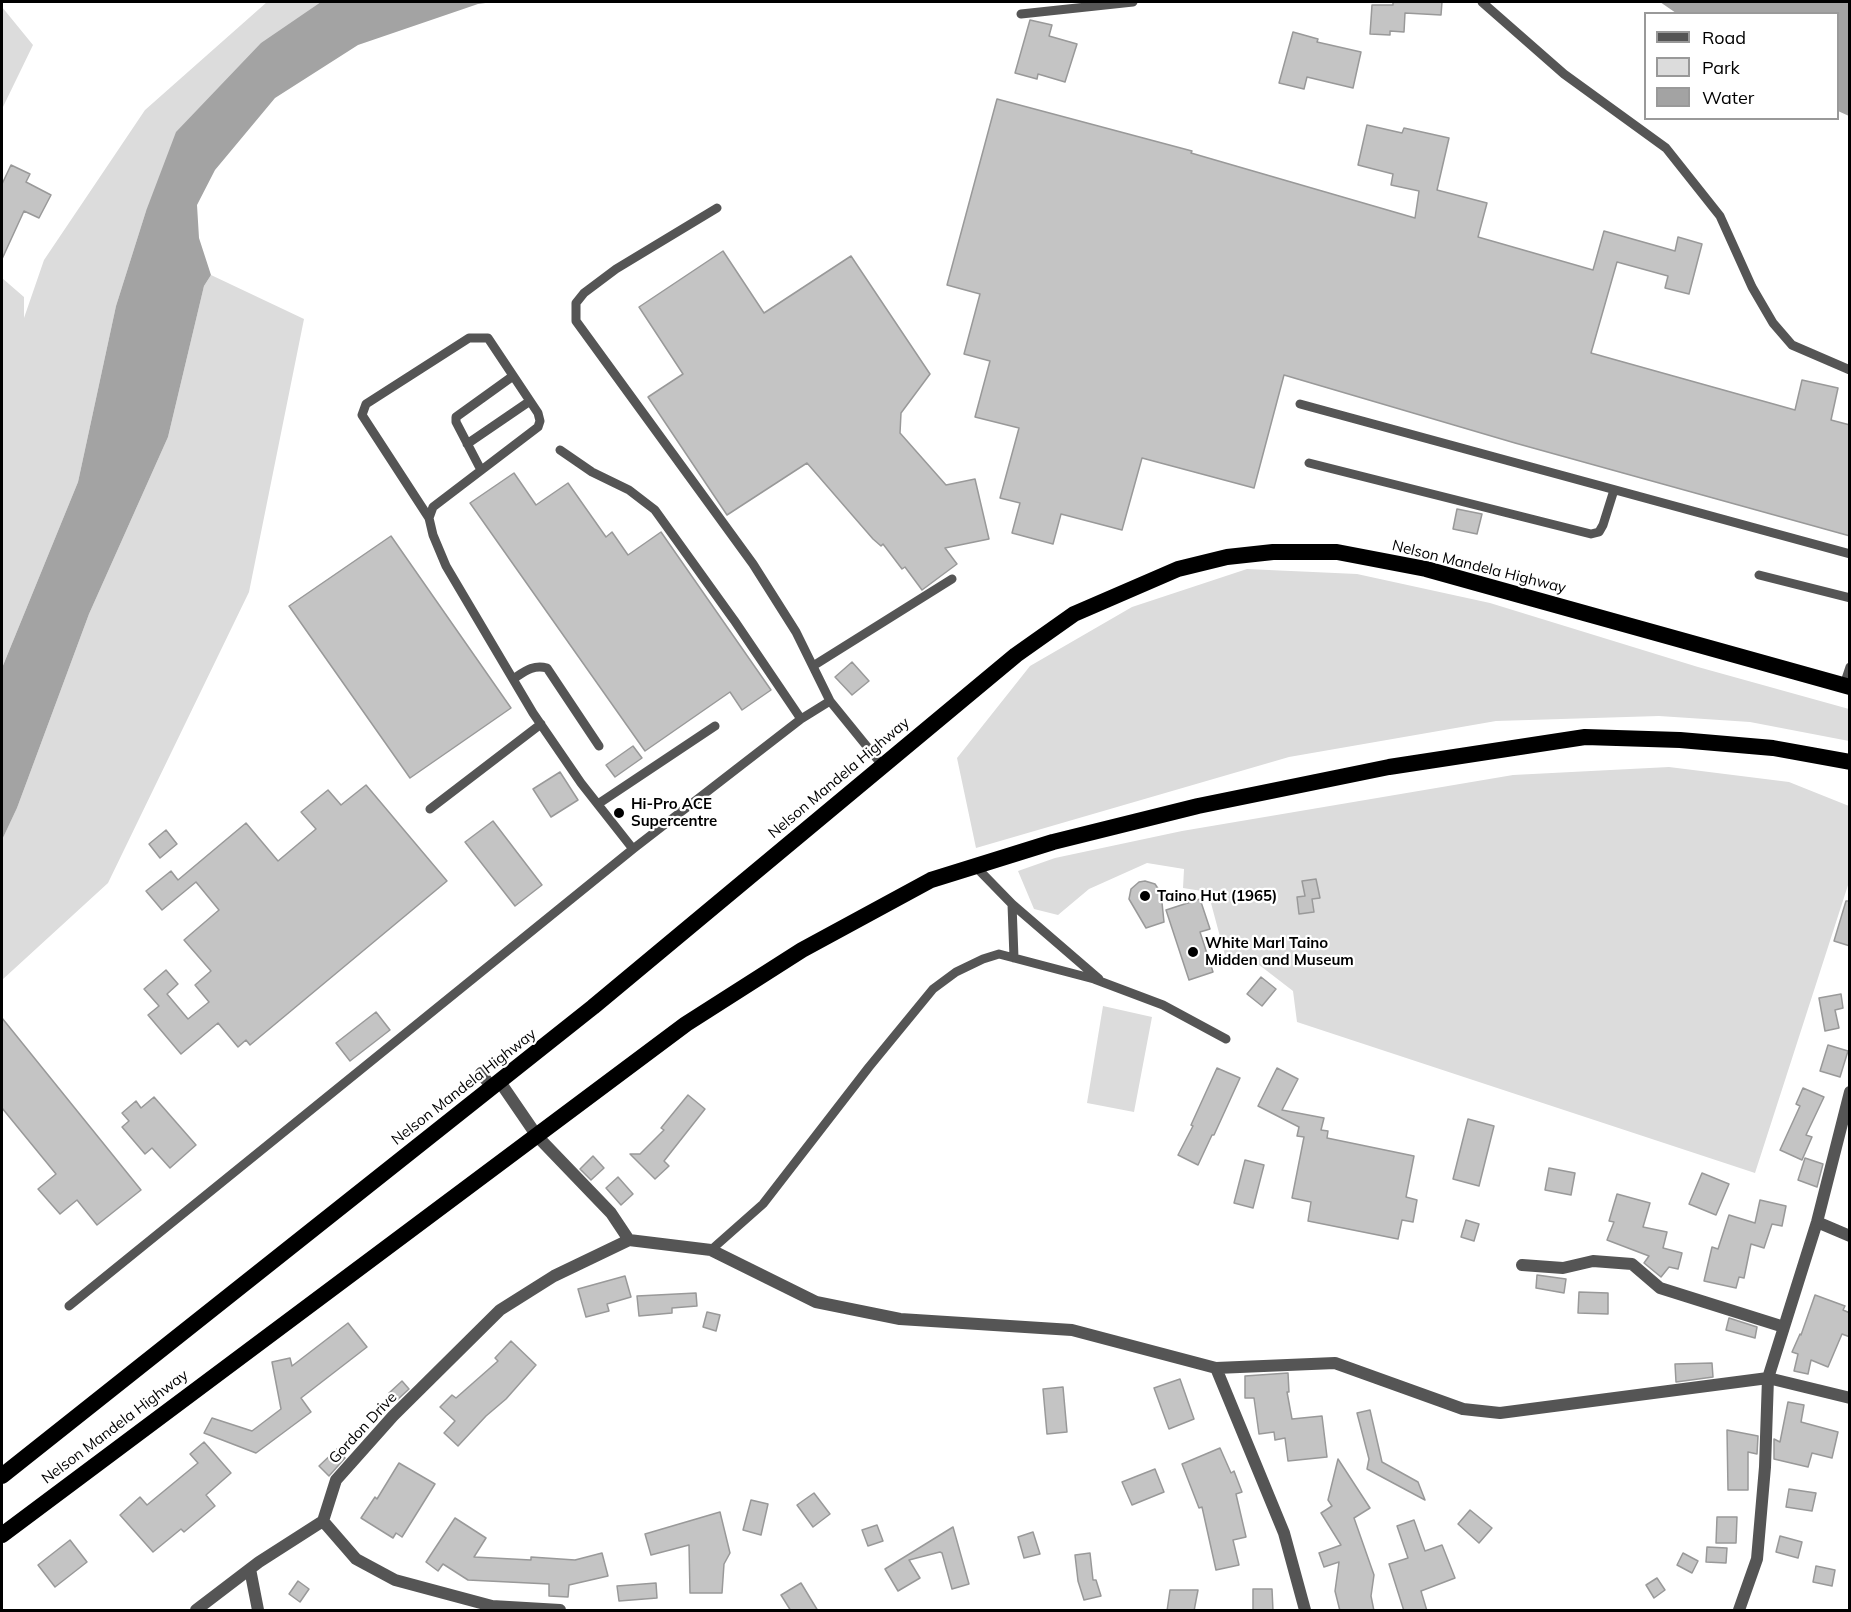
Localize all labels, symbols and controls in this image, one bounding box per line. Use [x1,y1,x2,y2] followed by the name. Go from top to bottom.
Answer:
[1644,12,1839,120] legend
[1702,26,1746,49] text: Road
[1702,56,1740,79] text: Park
[1702,86,1754,109] text: Water
[1390,537,1568,597] street label: Nelson Mandela Highway
[765,714,913,842] street label: Nelson Mandela Highway
[631,795,717,830] place label: Hi-Pro ACE Supercentre
[612,806,626,820] marker: Hi-Pro ACE Supercentre
[1157,887,1277,905] place label: Taino Hut (1965)
[1138,889,1152,903] marker: Taino Hut (1965)
[1205,934,1354,969] place label: White Marl Taino Midden and Museum
[1186,945,1200,959] marker: White Marl Taino Midden and Museum
[388,1025,540,1149] street label: Nelson Mandela Highway
[38,1366,192,1488] street label: Nelson Mandela Highway
[325,1388,401,1468] street label: Gordon Drive

